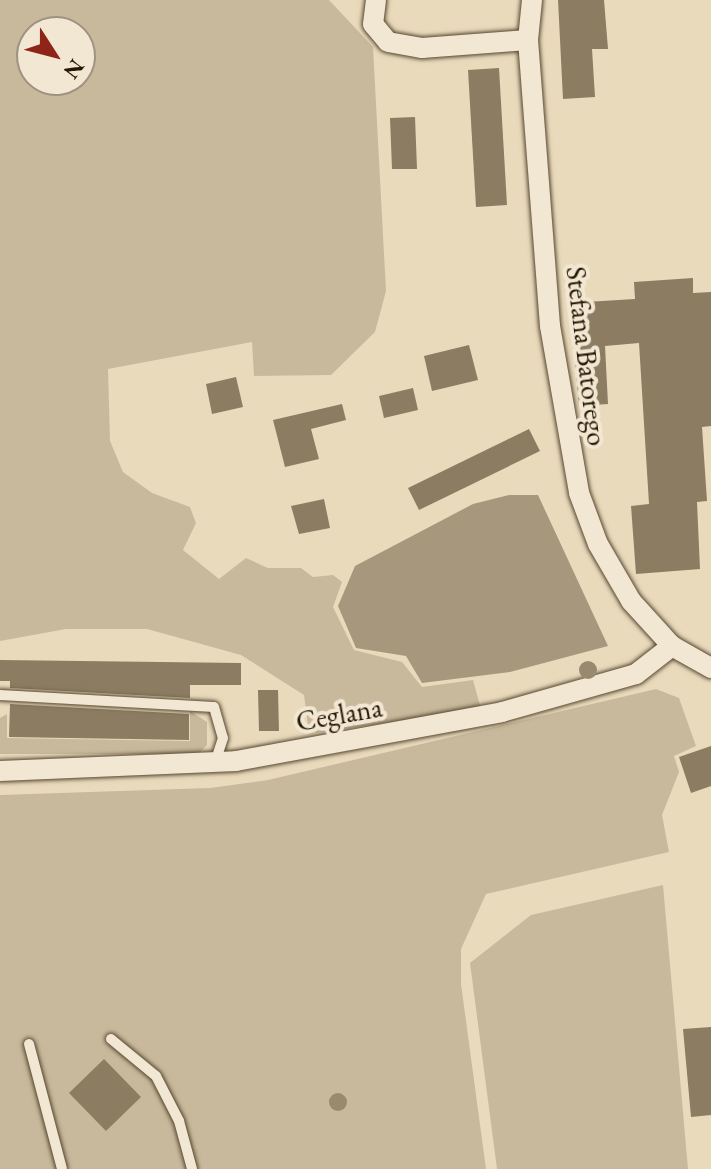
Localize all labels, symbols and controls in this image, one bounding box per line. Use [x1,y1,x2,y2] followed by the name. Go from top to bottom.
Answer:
[16,16,96,96] north arrow
[57,53,91,85] text: N
[559,265,615,447] street label: Stefana Batorego
[293,690,385,738] street label: Ceglana

